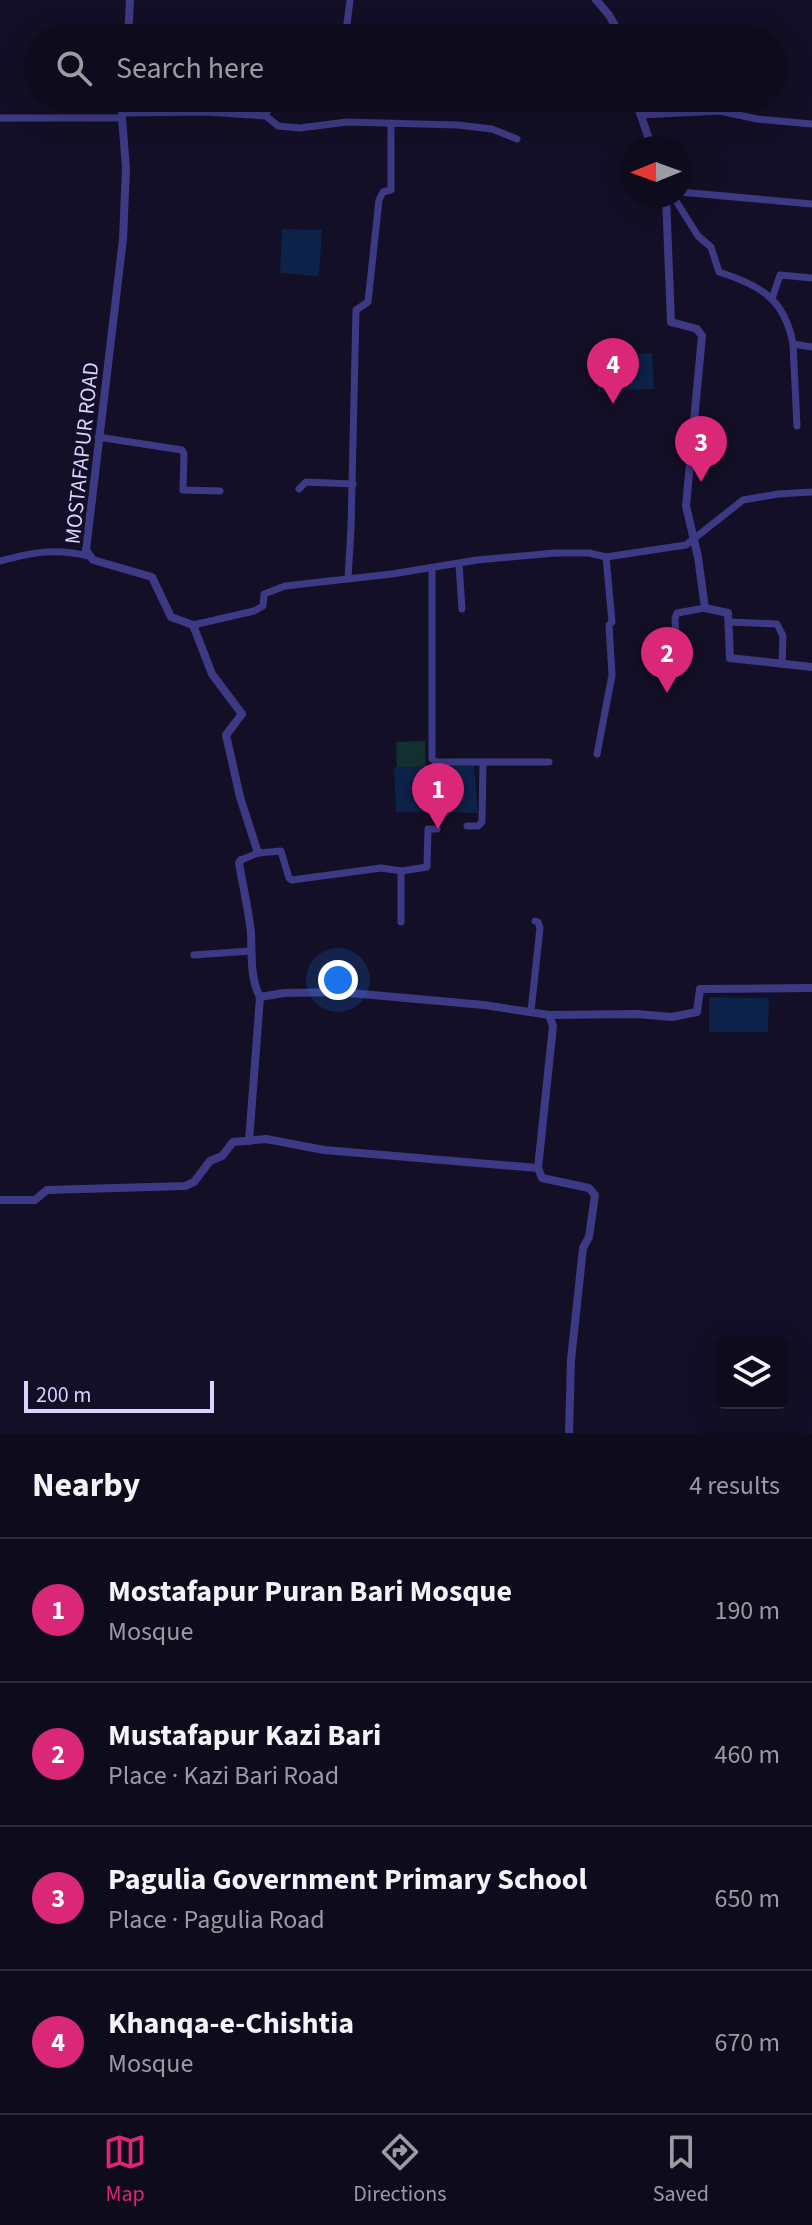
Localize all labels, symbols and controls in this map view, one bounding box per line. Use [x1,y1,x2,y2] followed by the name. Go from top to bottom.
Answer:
[24,24,788,112] search box
[52,46,96,90] icon: search
[116,47,264,90] text: Search here
[620,136,692,208] north arrow
[587,338,639,404] pin: 4
[57,361,107,546] street label: MOSTAFAPUR ROAD
[675,416,727,482] pin: 3
[641,627,693,693] pin: 2
[412,763,464,829] pin: 1
[318,960,358,1000] your location
[716,1337,788,1409] map controls
[716,1337,788,1409] button: layers
[24,1377,214,1413] scale bar
[36,1379,91,1411] text: 200 m
[32,1461,140,1510] text: Nearby
[689,1467,780,1504] text: 4 results
[108,1570,512,1613] text: Mostafapur Puran Bari Mosque
[51,1592,65,1629] text: 1
[714,1592,780,1629] text: 190 m
[108,1613,193,1650] text: Mosque
[108,1714,381,1757] text: Mustafapur Kazi Bari
[51,1736,65,1773] text: 2
[714,1736,780,1773] text: 460 m
[108,1757,339,1794] text: Place · Kazi Bari Road
[108,1858,587,1901] text: Pagulia Government Primary School
[51,1880,65,1917] text: 3
[714,1880,780,1917] text: 650 m
[108,1901,325,1938] text: Place · Pagulia Road
[108,2002,354,2045] text: Khanqa-e-Chishtia
[51,2024,65,2061] text: 4
[714,2024,780,2061] text: 670 m
[108,2045,193,2082] text: Mosque
[103,2130,147,2210] tab: Map
[353,2130,446,2210] tab: Directions
[653,2130,709,2210] tab: Saved

